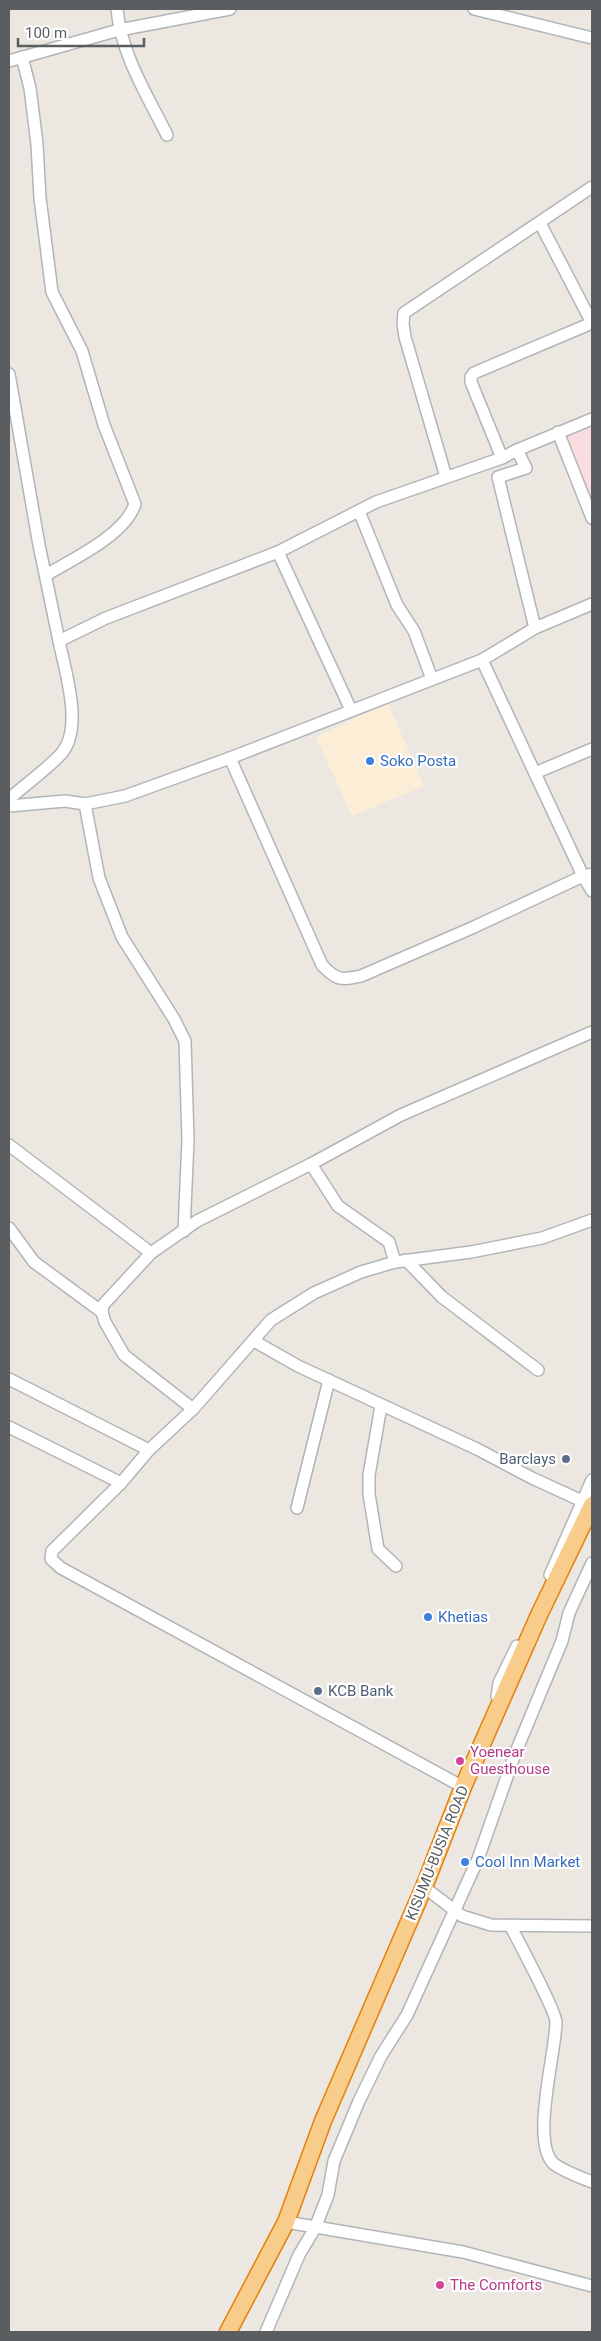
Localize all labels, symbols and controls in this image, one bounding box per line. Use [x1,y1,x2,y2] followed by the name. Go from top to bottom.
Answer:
[18,15,144,47] scale bar
[25,24,67,42] text: 100 m
[380,752,456,770] place label: Soko Posta
[364,755,376,767] marker: Soko Posta
[499,1450,556,1468] place label: Barclays
[560,1453,572,1465] marker: Barclays
[438,1608,488,1626] place label: Khetias
[422,1611,434,1623] marker: Khetias
[328,1682,394,1700] place label: KCB Bank
[312,1685,324,1697] marker: KCB Bank
[470,1743,550,1778] place label: Yoenear Guesthouse
[454,1755,466,1767] marker: Yoenear Guesthouse
[402,1783,472,1923] street label: KISUMU-BUSIA ROAD
[475,1853,580,1871] place label: Cool Inn Market
[459,1856,471,1868] marker: Cool Inn Market
[450,2276,542,2294] place label: The Comforts
[434,2279,446,2291] marker: The Comforts

